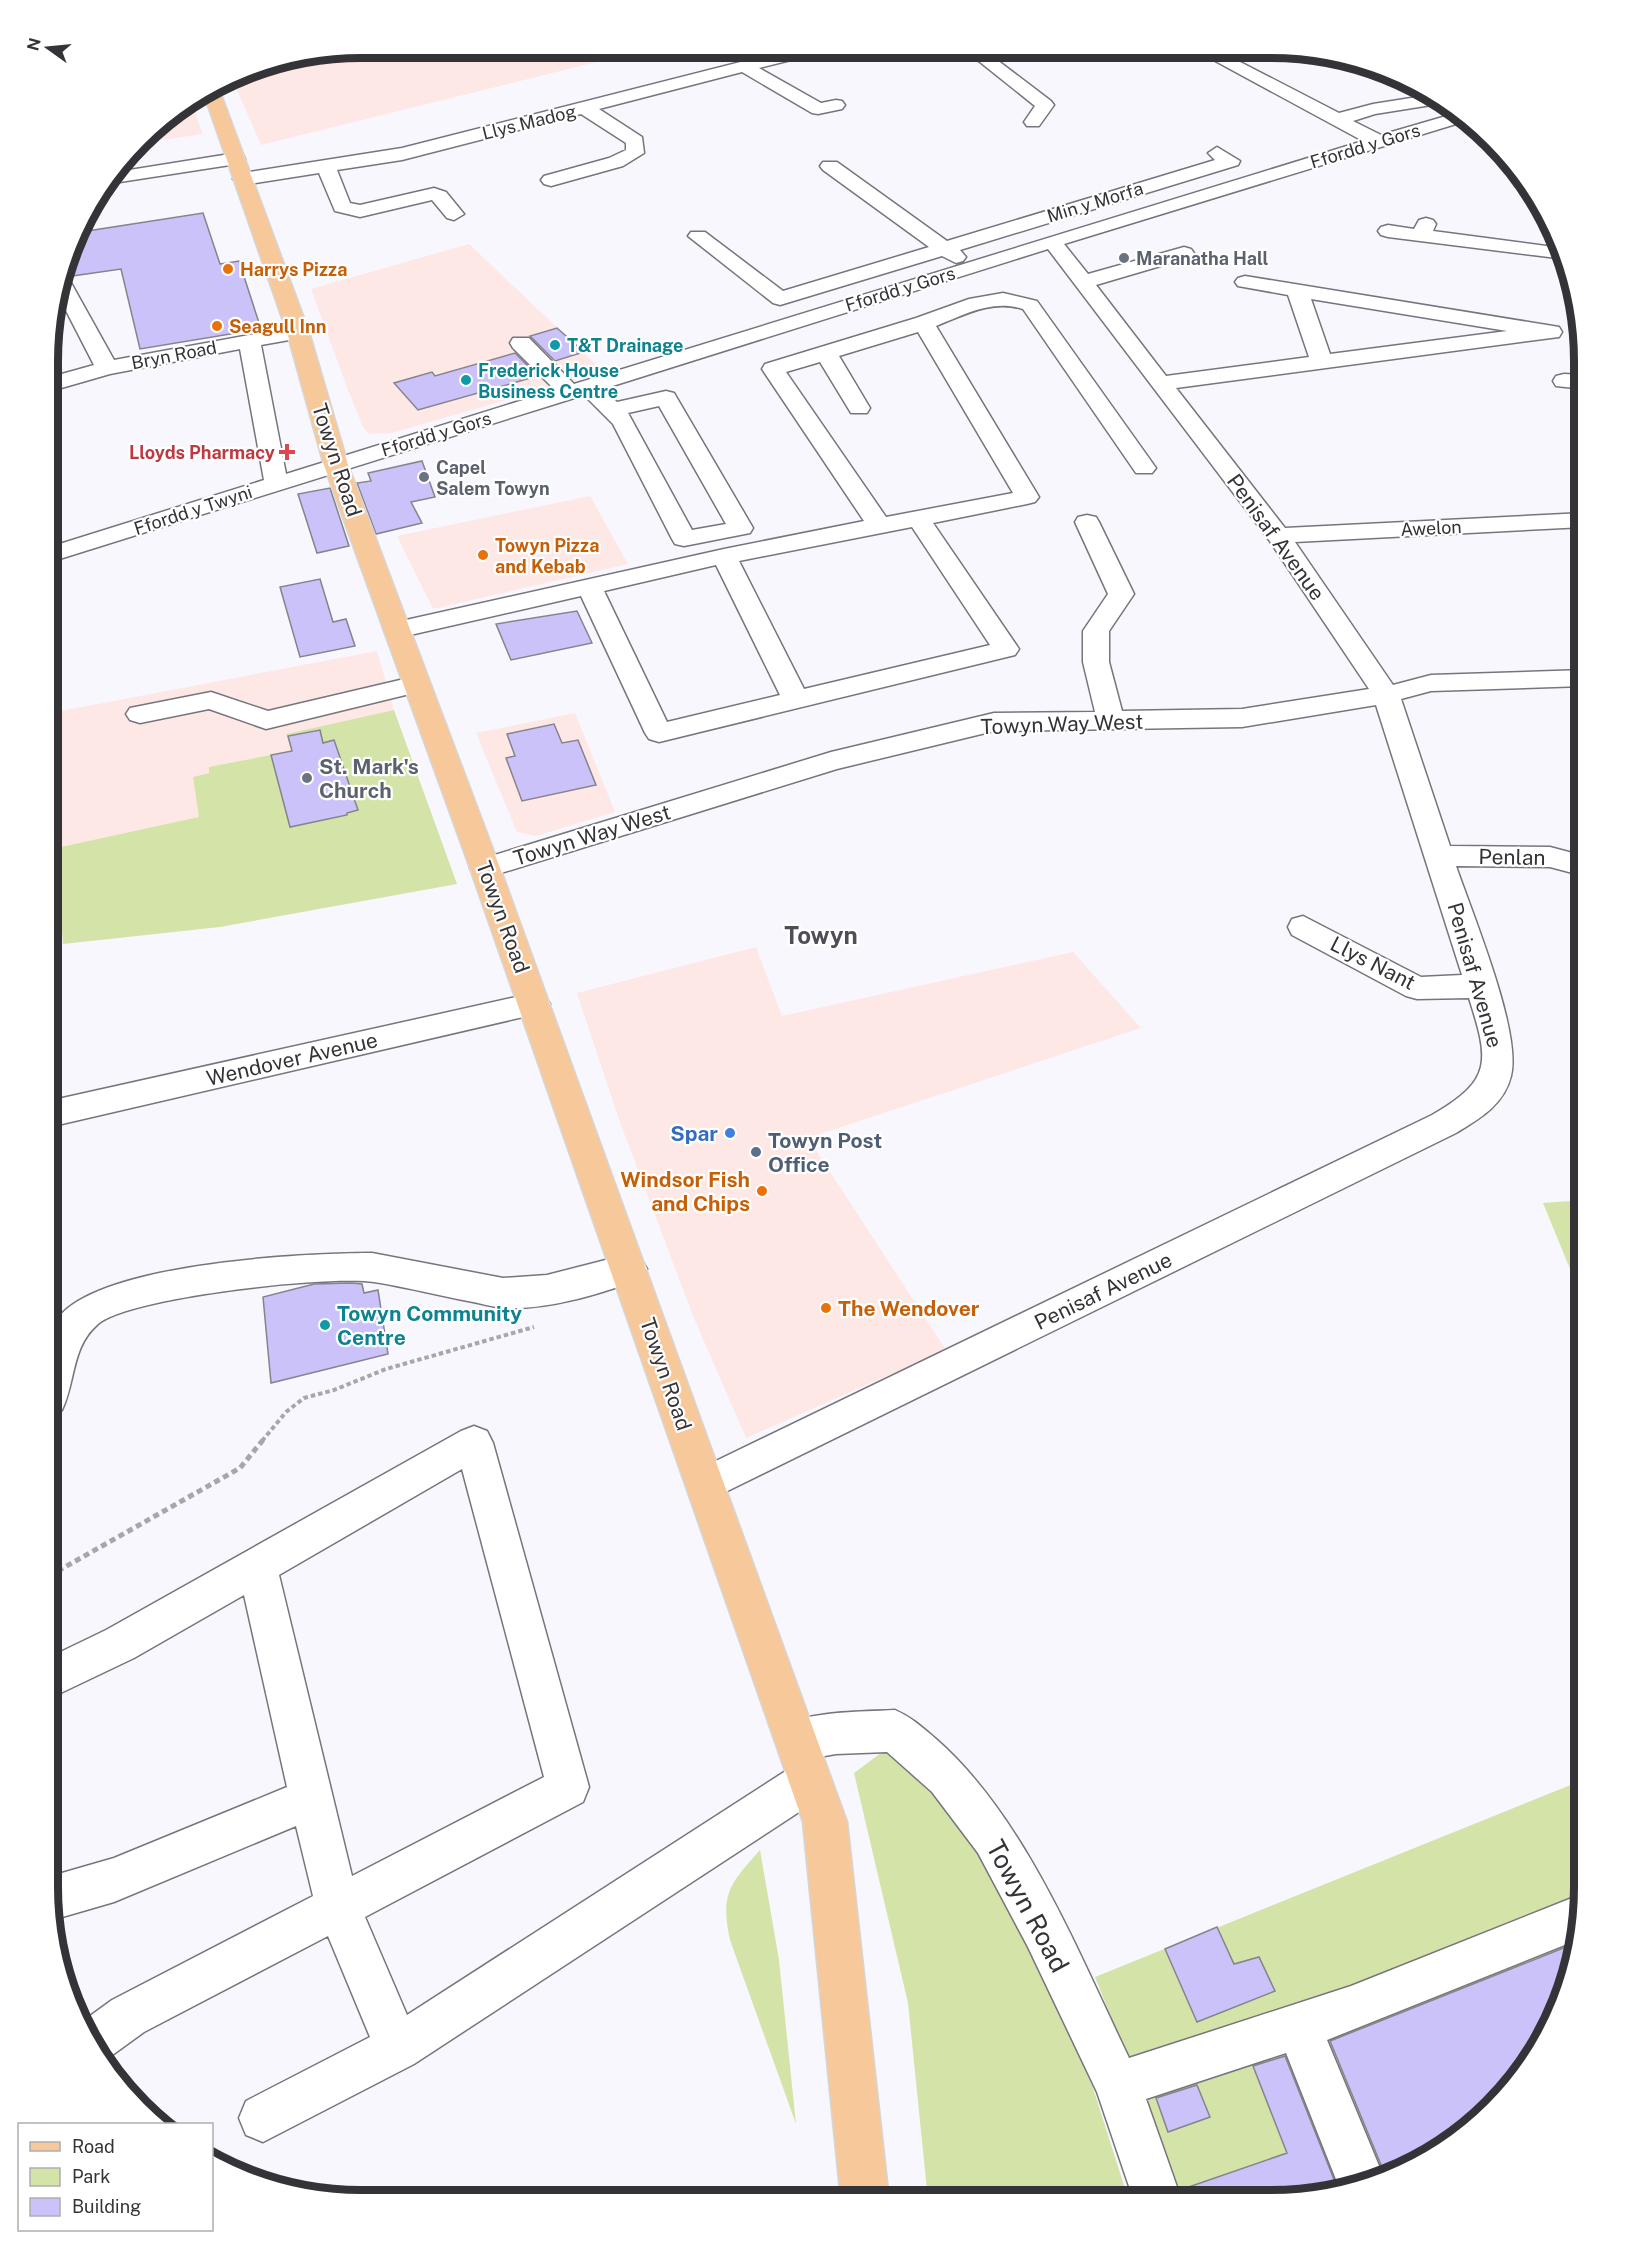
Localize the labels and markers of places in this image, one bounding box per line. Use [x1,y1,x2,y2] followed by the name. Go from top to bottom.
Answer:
[1136,248,1269,269] place label: Maranatha Hall
[1117,251,1131,265] marker: Maranatha Hall
[240,259,347,280] place label: Harrys Pizza
[221,262,235,276] marker: Harrys Pizza
[229,316,326,337] place label: Seagull Inn
[210,319,224,333] marker: Seagull Inn
[567,335,684,356] place label: T&T Drainage
[548,338,562,352] marker: T&T Drainage
[478,360,619,402] place label: Frederick House Business Centre
[459,373,473,387] marker: Frederick House Business Centre
[129,442,275,463] place label: Lloyds Pharmacy
[280,445,294,459] marker: Lloyds Pharmacy
[436,457,550,499] place label: Capel Salem Towyn
[417,470,431,484] marker: Capel Salem Towyn
[495,535,599,577] place label: Towyn Pizza and Kebab
[476,548,490,562] marker: Towyn Pizza and Kebab
[319,754,419,803] place label: St. Mark's Church
[300,771,314,785] marker: St. Mark's Church
[670,1121,718,1146] place label: Spar
[723,1126,737,1140] marker: Spar
[768,1128,882,1177] place label: Towyn Post Office
[749,1145,763,1159] marker: Towyn Post Office
[620,1167,750,1216] place label: Windsor Fish and Chips
[755,1184,769,1198] marker: Windsor Fish and Chips
[838,1296,980,1321] place label: The Wendover
[337,1301,522,1350] place label: Towyn Community Centre
[819,1301,833,1315] marker: The Wendover
[318,1318,332,1332] marker: Towyn Community Centre

